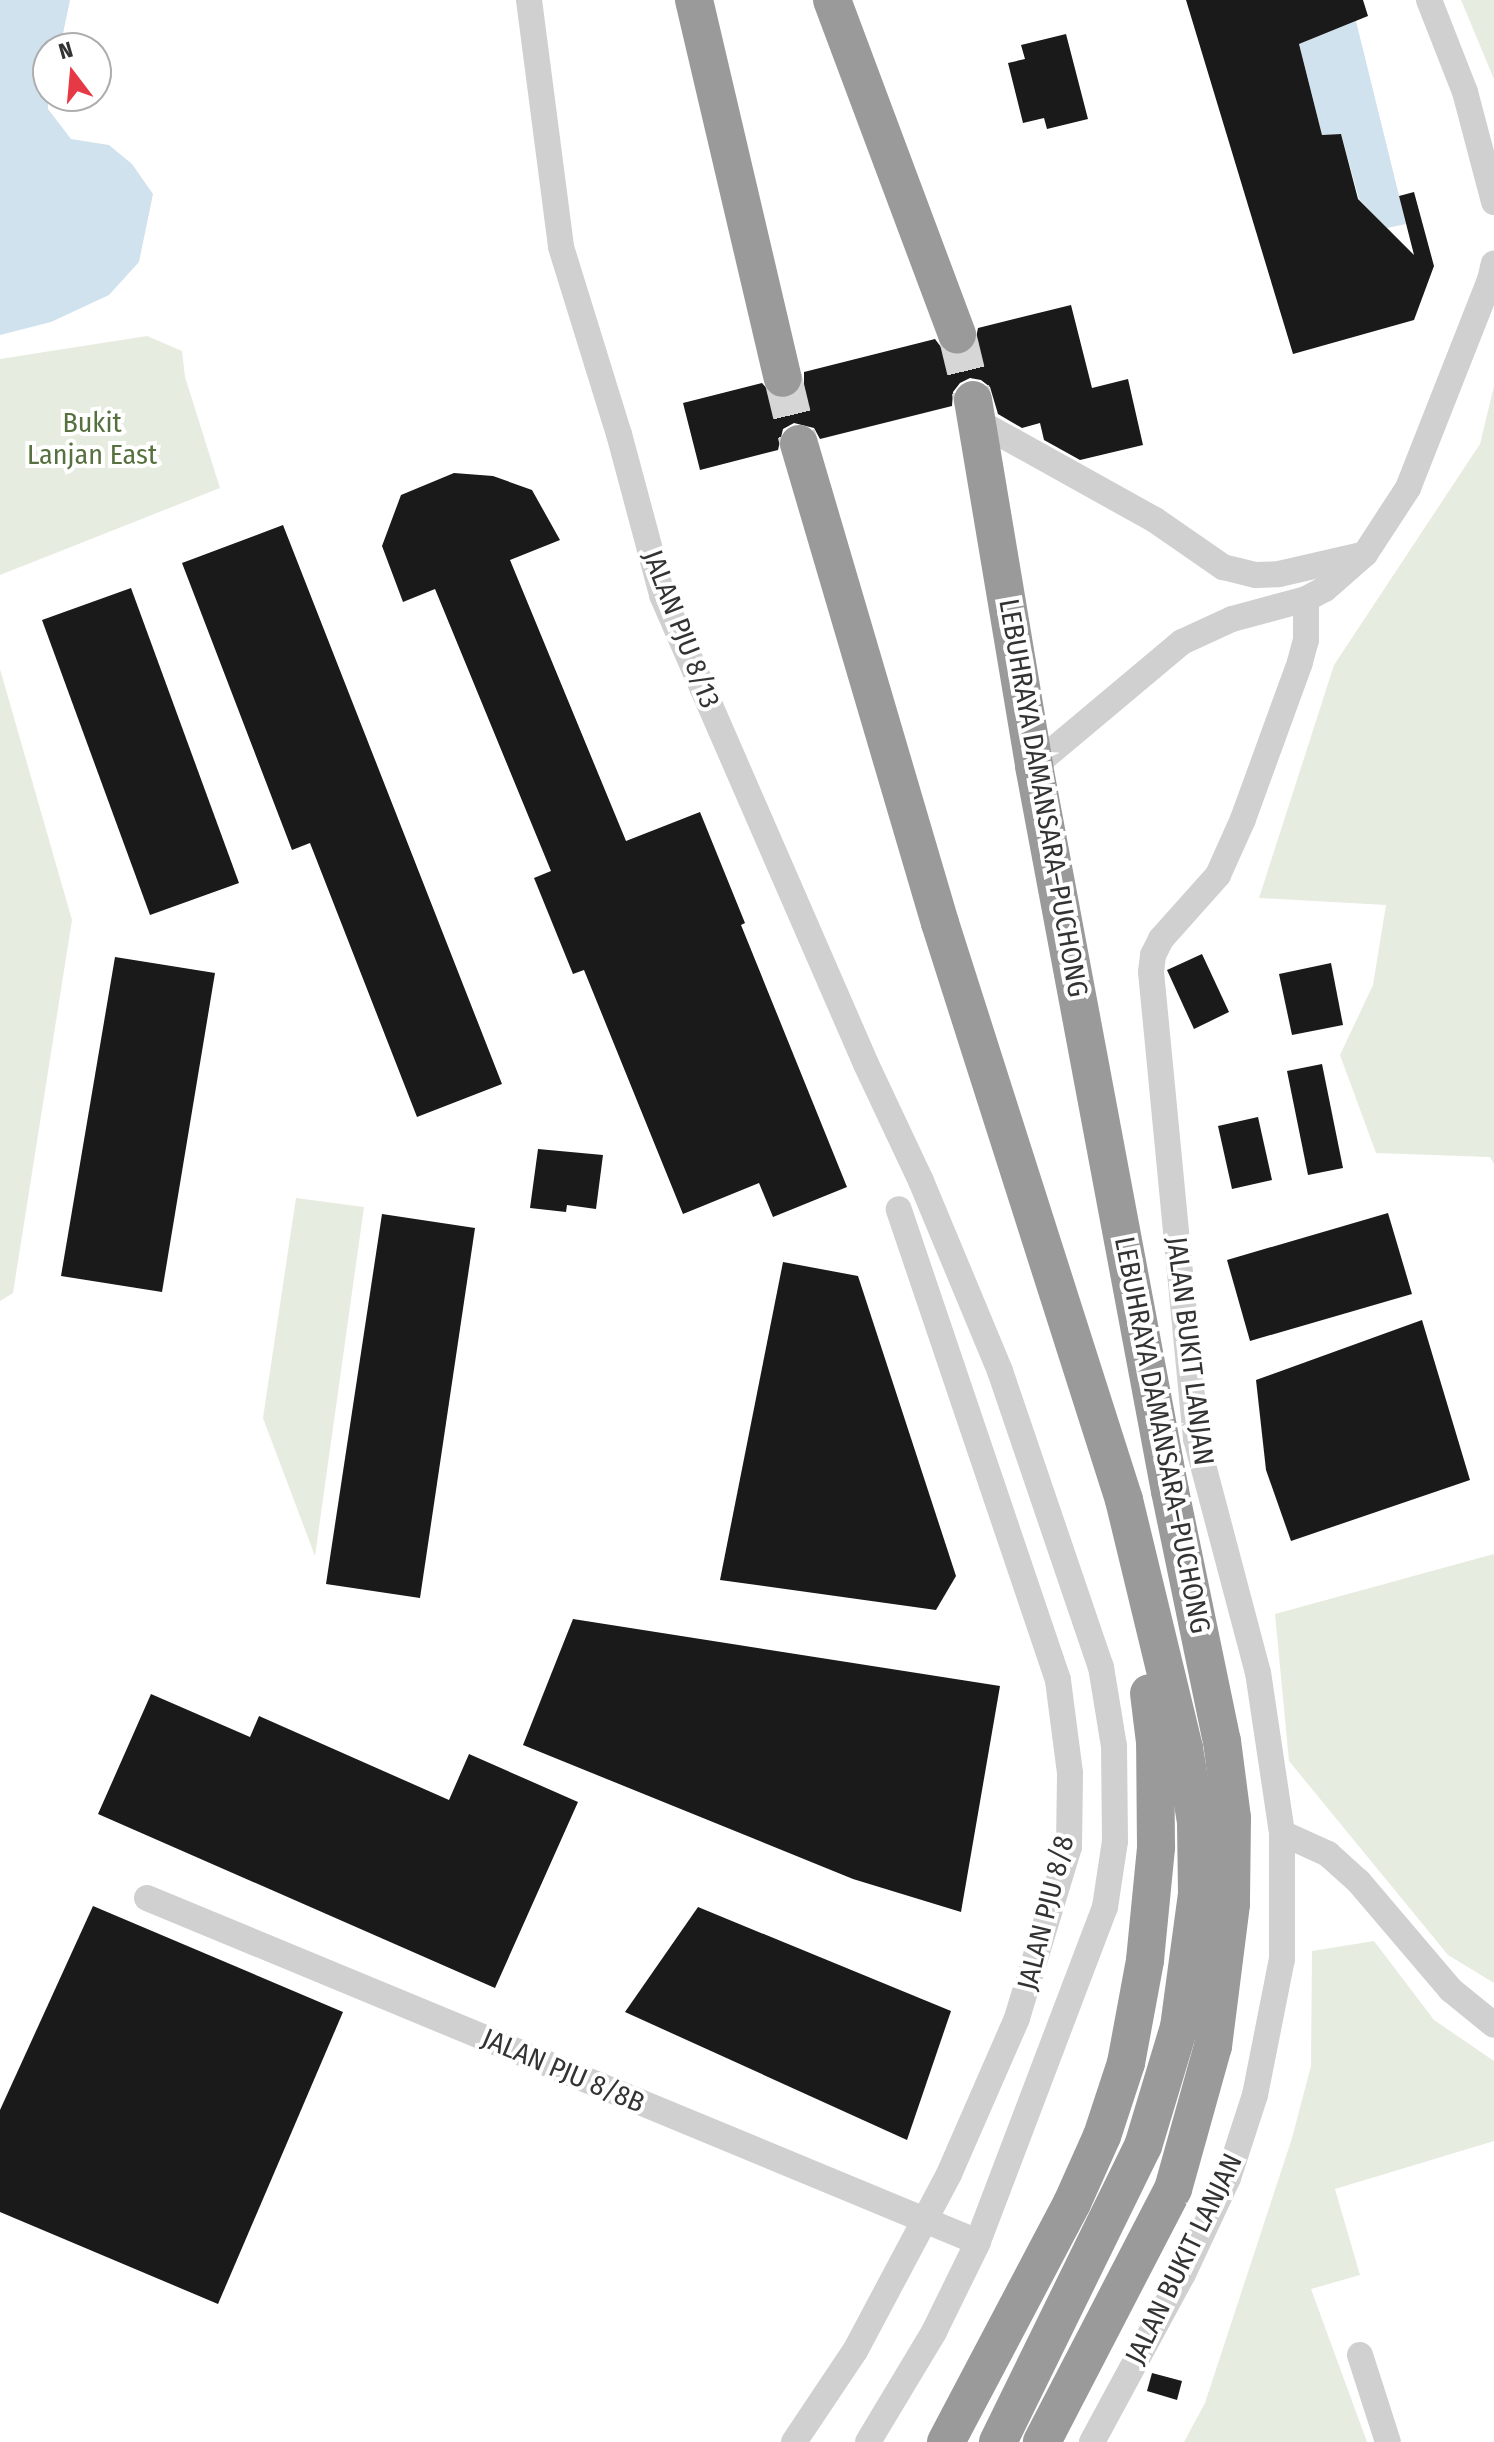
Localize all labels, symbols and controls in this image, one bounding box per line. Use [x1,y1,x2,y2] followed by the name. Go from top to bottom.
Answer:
[32,32,112,112] north arrow
[56,36,76,65] text: N
[27,406,157,472] park label: Bukit Lanjan East
[635,545,727,713] street label: JALAN PJU 8/13
[991,596,1095,1000] street label: LEBUHRAYA DAMANSARA–PUCHONG
[1107,1234,1217,1636] street label: LEBUHRAYA DAMANSARA–PUCHONG
[1159,1235,1221,1467] street label: JALAN BUKIT LANJAN
[1011,1832,1081,1994] street label: JALAN PJU 8/8
[477,2022,649,2120] street label: JALAN PJU 8/8B
[1118,2148,1250,2370] street label: JALAN BUKIT LANJAN

